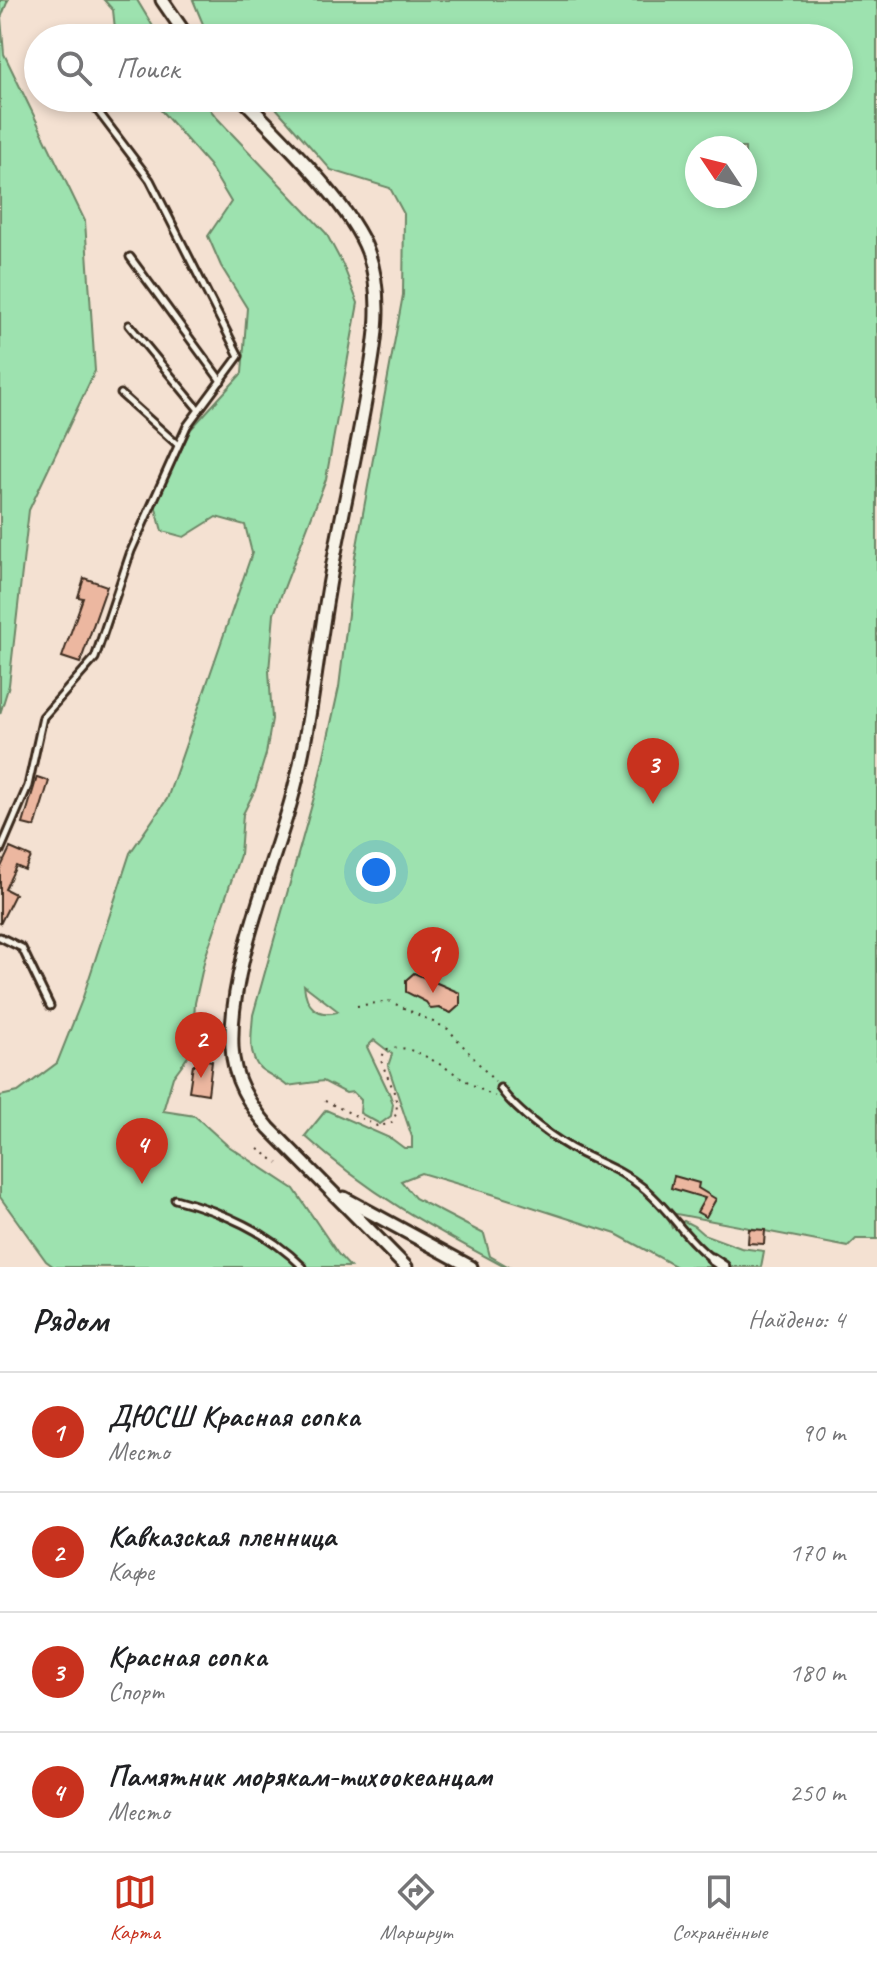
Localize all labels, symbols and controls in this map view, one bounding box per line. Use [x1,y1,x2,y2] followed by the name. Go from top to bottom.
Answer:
[24,24,853,112] search box
[52,46,96,90] icon: search
[116,49,179,87] text: Поиск
[685,136,757,208] north arrow
[627,738,679,804] pin: 3
[356,852,396,892] your location
[407,927,459,993] pin: 1
[175,1012,227,1078] pin: 2
[116,1118,168,1184] pin: 4
[32,1298,108,1341] text: Рядом
[748,1303,845,1336] text: Найдено: 4
[108,1397,360,1435] text: ДЮСШ Красная сопка
[52,1416,64,1449] text: 1
[801,1416,845,1449] text: 90 m
[108,1435,170,1468] text: Место
[108,1517,336,1555] text: Кавказская пленница
[52,1536,64,1569] text: 2
[789,1536,845,1569] text: 170 m
[108,1555,154,1588] text: Кафе
[108,1637,267,1675] text: Красная сопка
[52,1656,64,1689] text: 3
[789,1656,845,1689] text: 180 m
[108,1675,164,1708] text: Спорт
[108,1757,492,1795] text: Памятник морякам-тихоокеанцам
[52,1776,64,1809] text: 4
[789,1776,845,1809] text: 250 m
[108,1795,170,1828] text: Место
[110,1870,160,1946] tab: Карта
[380,1870,452,1946] tab: Маршрут
[672,1870,767,1946] tab: Сохранённые

